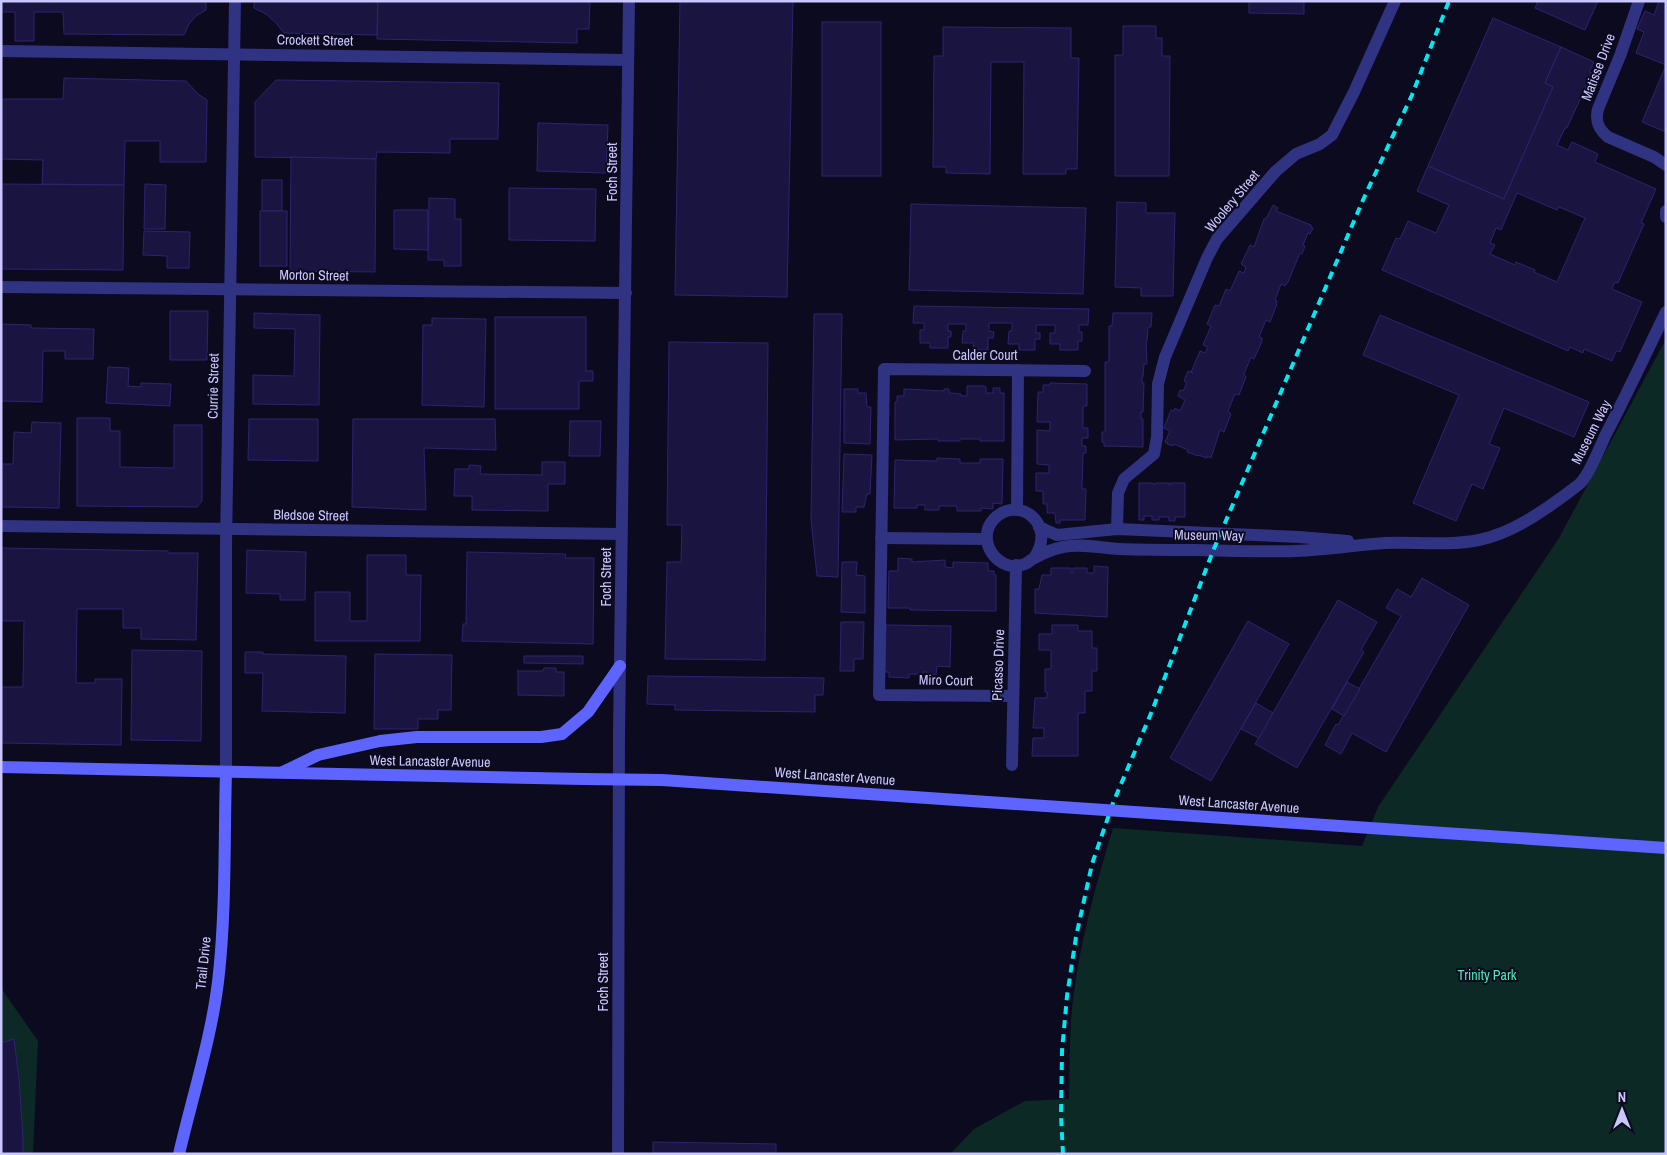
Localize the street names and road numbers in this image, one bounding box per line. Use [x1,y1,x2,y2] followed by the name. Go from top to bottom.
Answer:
[277,30,353,50] street label: Crockett Street
[1577,31,1619,103] street label: Matisse Drive
[603,143,621,201] street label: Foch Street
[1201,166,1263,236] street label: Woolery Street
[279,265,349,285] street label: Morton Street
[952,346,1018,364] street label: Calder Court
[203,353,223,419] street label: Currie Street
[1567,397,1615,467] street label: Museum Way
[273,505,349,525] street label: Bledsoe Street
[1174,525,1244,545] street label: Museum Way
[597,548,615,606] street label: Foch Street
[988,629,1008,701] street label: Picasso Drive
[919,671,973,689] street label: Miro Court
[369,751,491,771] street label: West Lancaster Avenue
[774,763,896,789] street label: West Lancaster Avenue
[1178,791,1300,817] street label: West Lancaster Avenue
[191,936,215,990] street label: Trail Drive
[594,953,612,1011] street label: Foch Street

